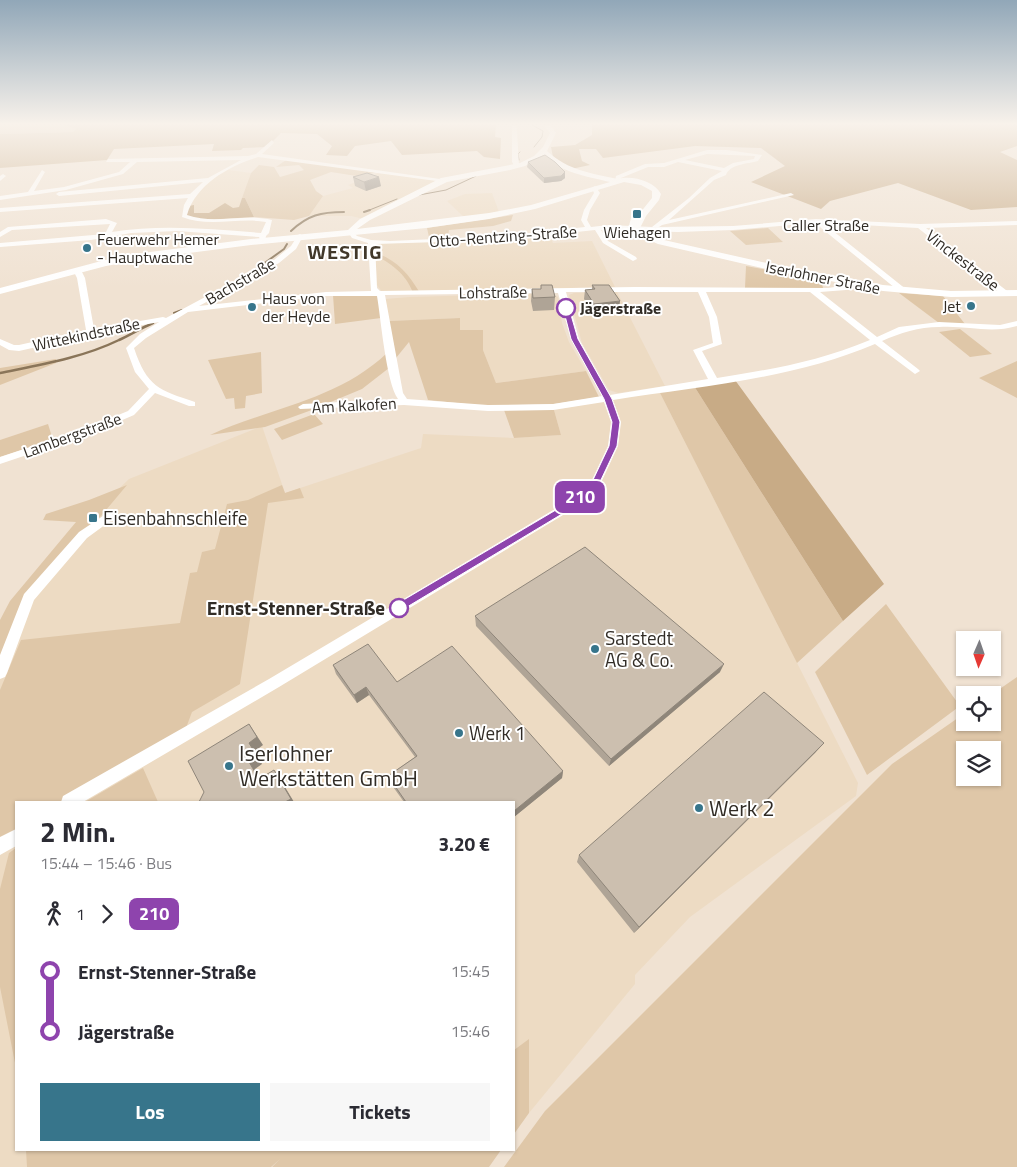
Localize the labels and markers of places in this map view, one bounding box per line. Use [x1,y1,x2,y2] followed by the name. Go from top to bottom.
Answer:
[631,208,643,220] marker: Wiehagen
[603,220,671,244] place label: Wiehagen
[97,227,219,269] place label: Feuerwehr Hemer - Hauptwache
[81,242,93,254] marker: Feuerwehr Hemer - Hauptwache
[262,286,330,328] place label: Haus von der Heyde
[943,294,961,318] place label: Jet
[580,296,661,320] place label: Jägerstraße
[556,298,576,318] marker: Jägerstraße
[965,300,977,312] marker: Jet
[246,301,258,313] marker: Haus von der Heyde
[103,503,247,532] place label: Eisenbahnschleife
[87,512,99,524] marker: Eisenbahnschleife
[207,593,385,622] place label: Ernst-Stenner-Straße
[389,598,409,618] marker: Ernst-Stenner-Straße
[605,623,674,674] place label: Sarstedt AG & Co.
[589,643,601,655] marker: Sarstedt AG & Co.
[469,718,526,747] place label: Werk 1
[453,727,465,739] marker: Werk 1
[239,736,418,795] place label: Iserlohner Werkstätten GmbH
[223,760,235,772] marker: Iserlohner Werkstätten GmbH
[709,791,774,825] place label: Werk 2
[693,802,705,814] marker: Werk 2

